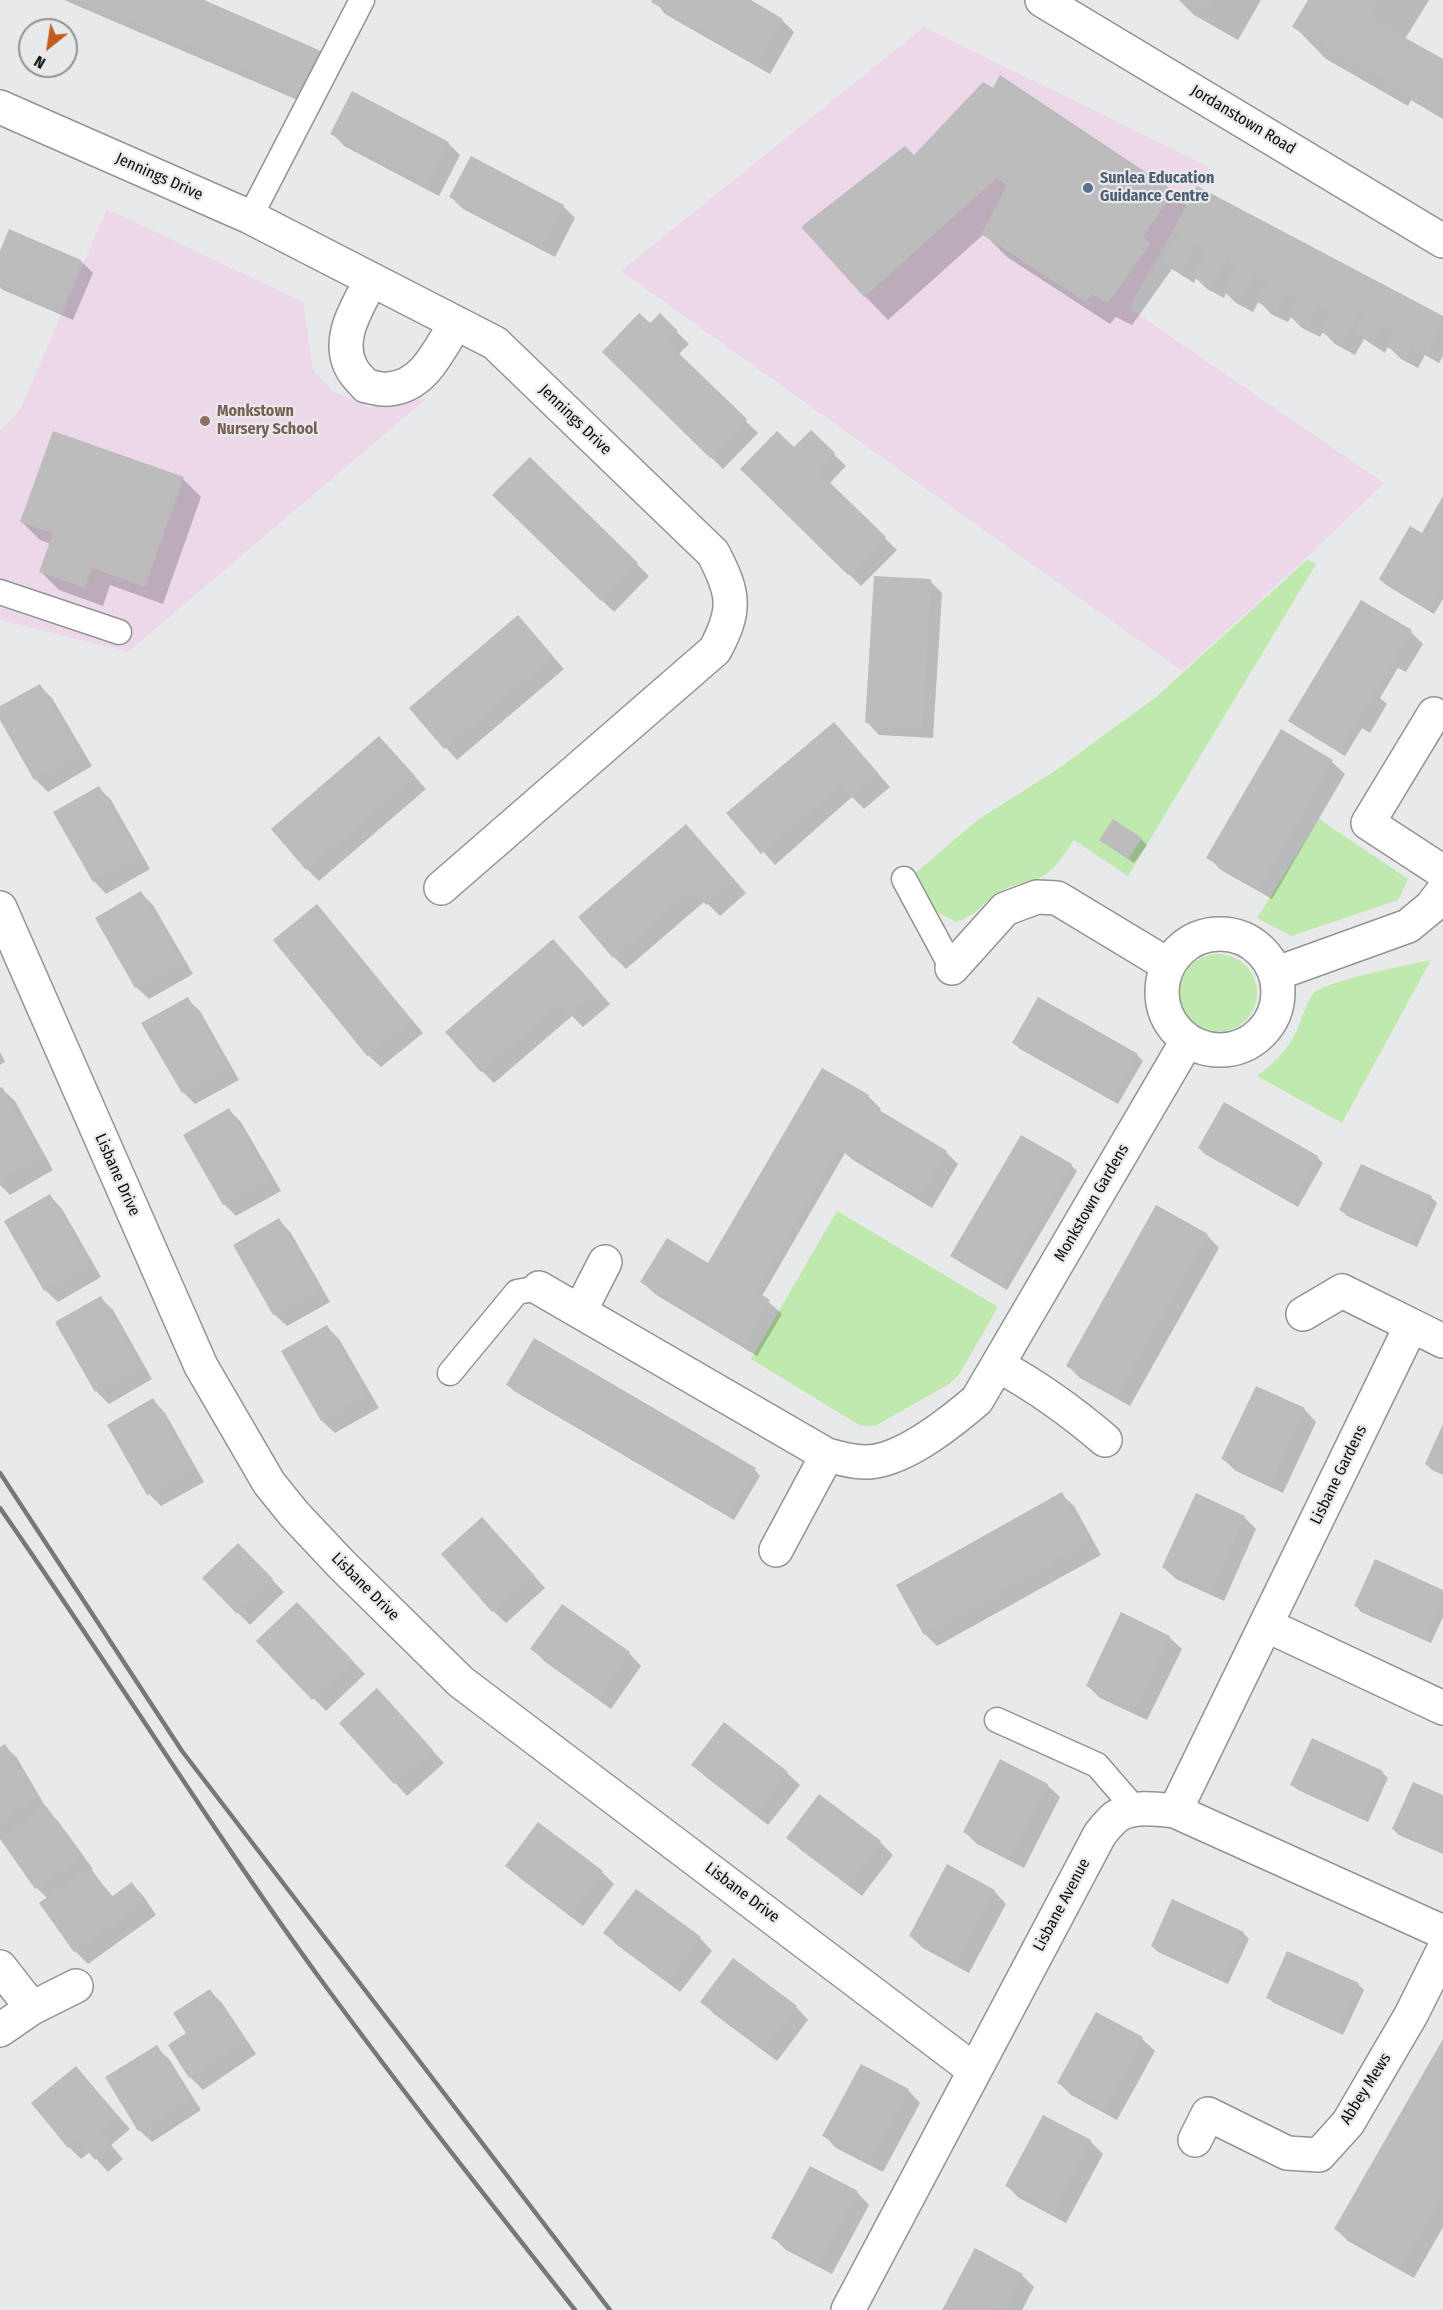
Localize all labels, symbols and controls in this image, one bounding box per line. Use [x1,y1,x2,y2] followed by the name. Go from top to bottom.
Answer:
[18,18,78,78] north arrow
[31,52,49,73] text: N
[1187,81,1299,159] street label: Jordanstown Road
[112,149,206,205] street label: Jennings Drive
[1100,169,1214,207] place label: Sunlea Education Guidance Centre
[1081,181,1095,195] marker: Sunlea Education Guidance Centre
[535,381,615,459] street label: Jennings Drive
[217,402,318,440] place label: Monkstown Nursery School
[198,414,212,428] marker: Monkstown Nursery School
[90,1131,144,1219] street label: Lisbane Drive
[1051,1141,1133,1265] street label: Monkstown Gardens
[1307,1422,1371,1528] street label: Lisbane Gardens
[327,1549,403,1625] street label: Lisbane Drive
[1030,1855,1094,1955] street label: Lisbane Avenue
[701,1859,783,1927] street label: Lisbane Drive
[1336,2050,1396,2128] street label: Abbey Mews

